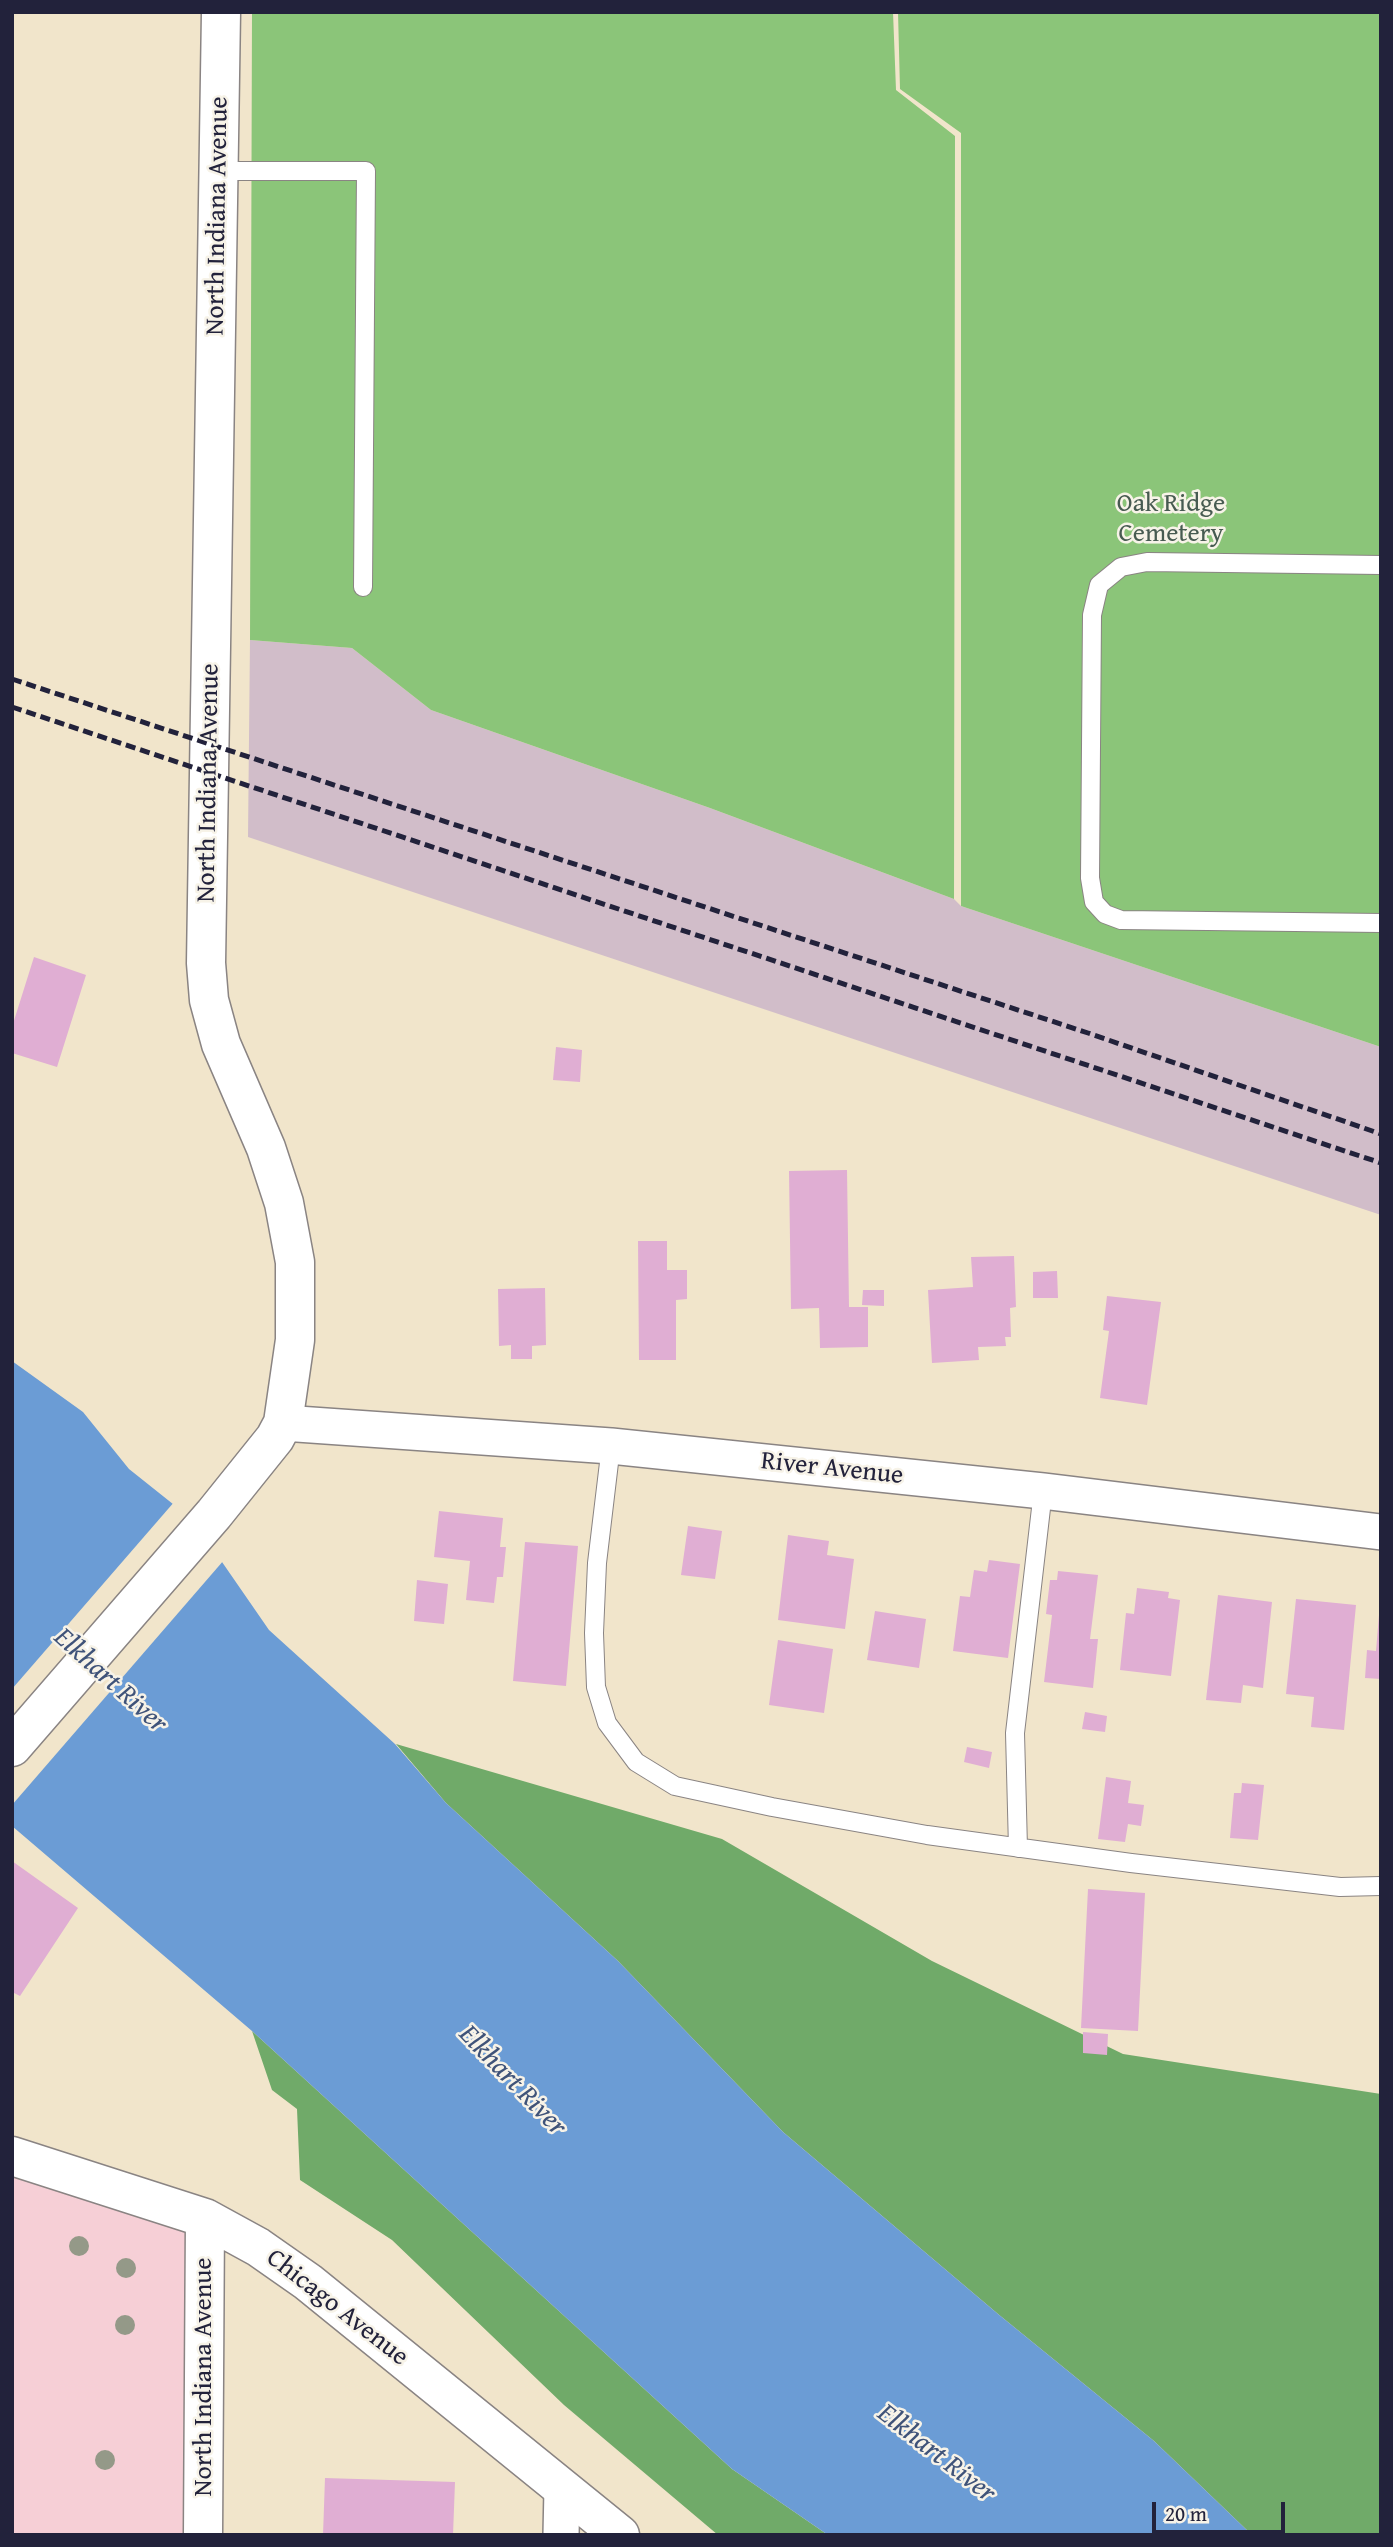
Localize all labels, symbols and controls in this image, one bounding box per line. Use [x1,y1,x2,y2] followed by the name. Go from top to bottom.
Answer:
[200,96,236,336] street label: North Indiana Avenue
[1117,488,1225,550] park label: Oak Ridge Cemetery
[191,663,227,903] street label: North Indiana Avenue
[759,1446,905,1492] street label: River Avenue
[46,1621,174,1741] water label: Elkhart River
[451,2019,573,2143] water label: Elkhart River
[260,2243,414,2373] street label: Chicago Avenue
[188,2257,220,2497] street label: North Indiana Avenue
[870,2397,1002,2511] water label: Elkhart River
[1155,2488,1288,2532] scale bar
[1165,2498,1207,2529] text: 20 m

